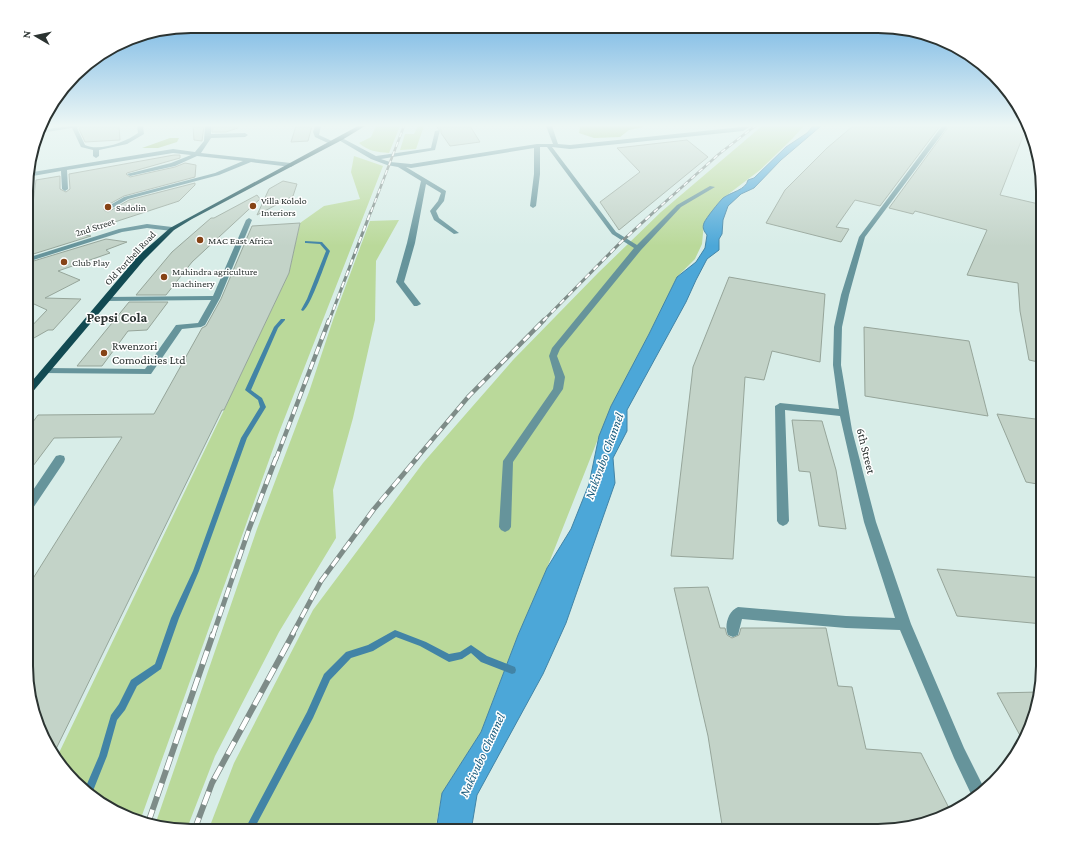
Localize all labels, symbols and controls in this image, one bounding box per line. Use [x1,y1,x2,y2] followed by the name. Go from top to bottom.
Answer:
[16,16,56,56] north arrow
[20,29,33,39] text: N
[261,195,307,218] place label: Villa Kololo Interiors
[248,201,258,211] marker: Villa Kololo Interiors
[103,202,113,212] marker: Sadolin
[116,202,147,213] place label: Sadolin
[74,215,117,239] street label: 2nd Street
[102,228,158,287] street label: Old Portbell Road
[195,235,205,245] marker: MAC East Africa
[208,235,273,246] place label: MAC East Africa
[59,257,69,267] marker: Club Play
[72,257,110,268] place label: Club Play
[172,266,258,289] place label: Mahindra agriculture machinery
[159,272,169,282] marker: Mahindra agriculture machinery
[87,309,148,325] district label: Pepsi Cola
[112,339,186,367] place label: Rwenzori Comodities Ltd
[99,348,109,358] marker: Rwenzori Comodities Ltd
[581,410,627,501] water label: Nakivubo Channel
[854,427,879,476] street label: 6th Street
[456,710,508,799] water label: Nakivubo Channel

